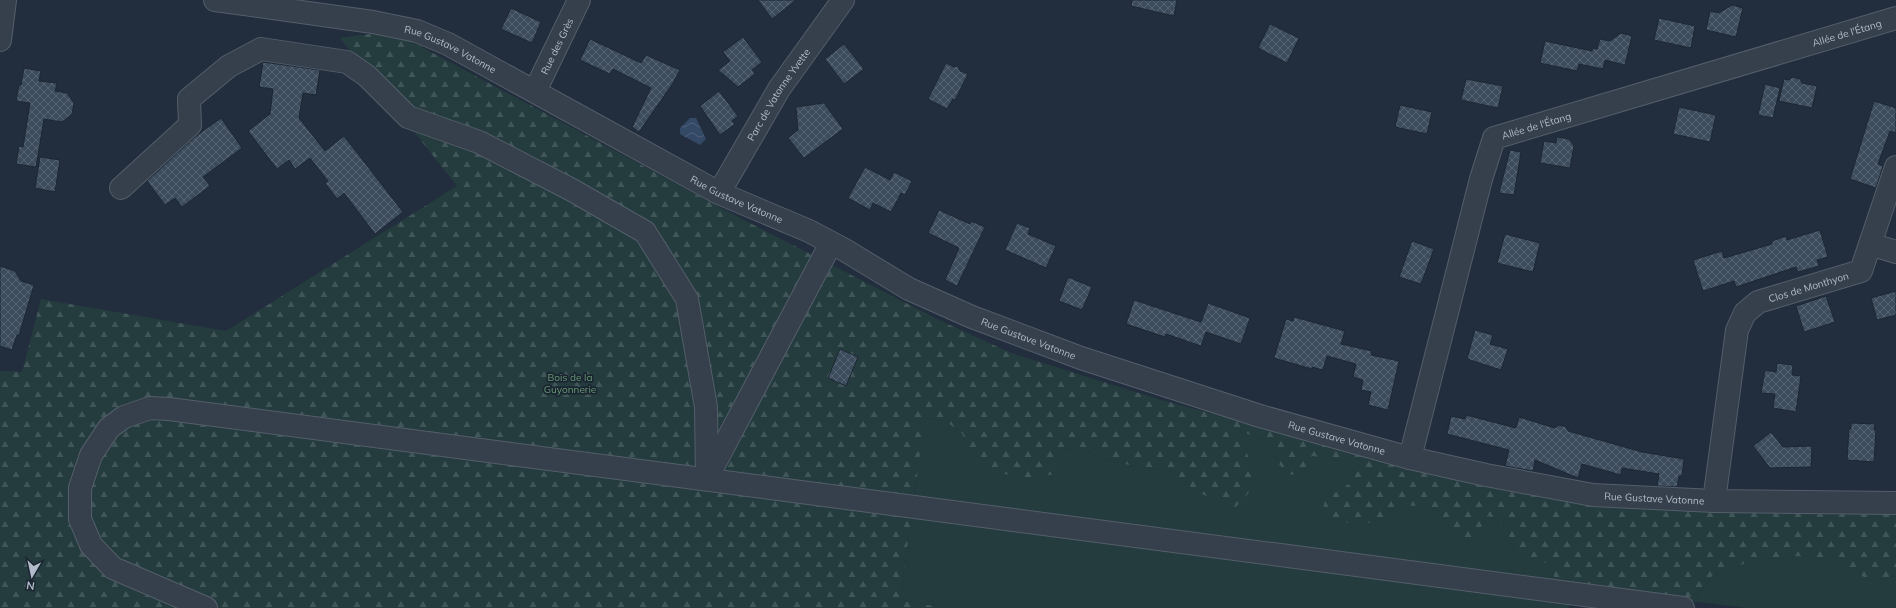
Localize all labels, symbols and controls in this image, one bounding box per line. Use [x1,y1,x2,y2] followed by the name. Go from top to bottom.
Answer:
[538,16,576,77] street label: Rue des Grès
[1811,17,1883,50] street label: Allée de l'Étang
[403,23,498,76] street label: Rue Gustave Vatonne
[744,46,813,143] street label: Parc de Vatonne Yvette
[1500,109,1573,142] street label: Allée de l'Étang
[688,173,785,226] street label: Rue Gustave Vatonne
[1767,269,1850,305] street label: Clos de Monthyon
[979,315,1078,362] street label: Rue Gustave Vatonne
[544,371,596,396] park label: Bois de la Guyonnerie
[1287,418,1387,458] street label: Rue Gustave Vatonne
[1604,490,1705,508] street label: Rue Gustave Vatonne
[12,556,52,596] north arrow
[25,578,36,593] text: N

